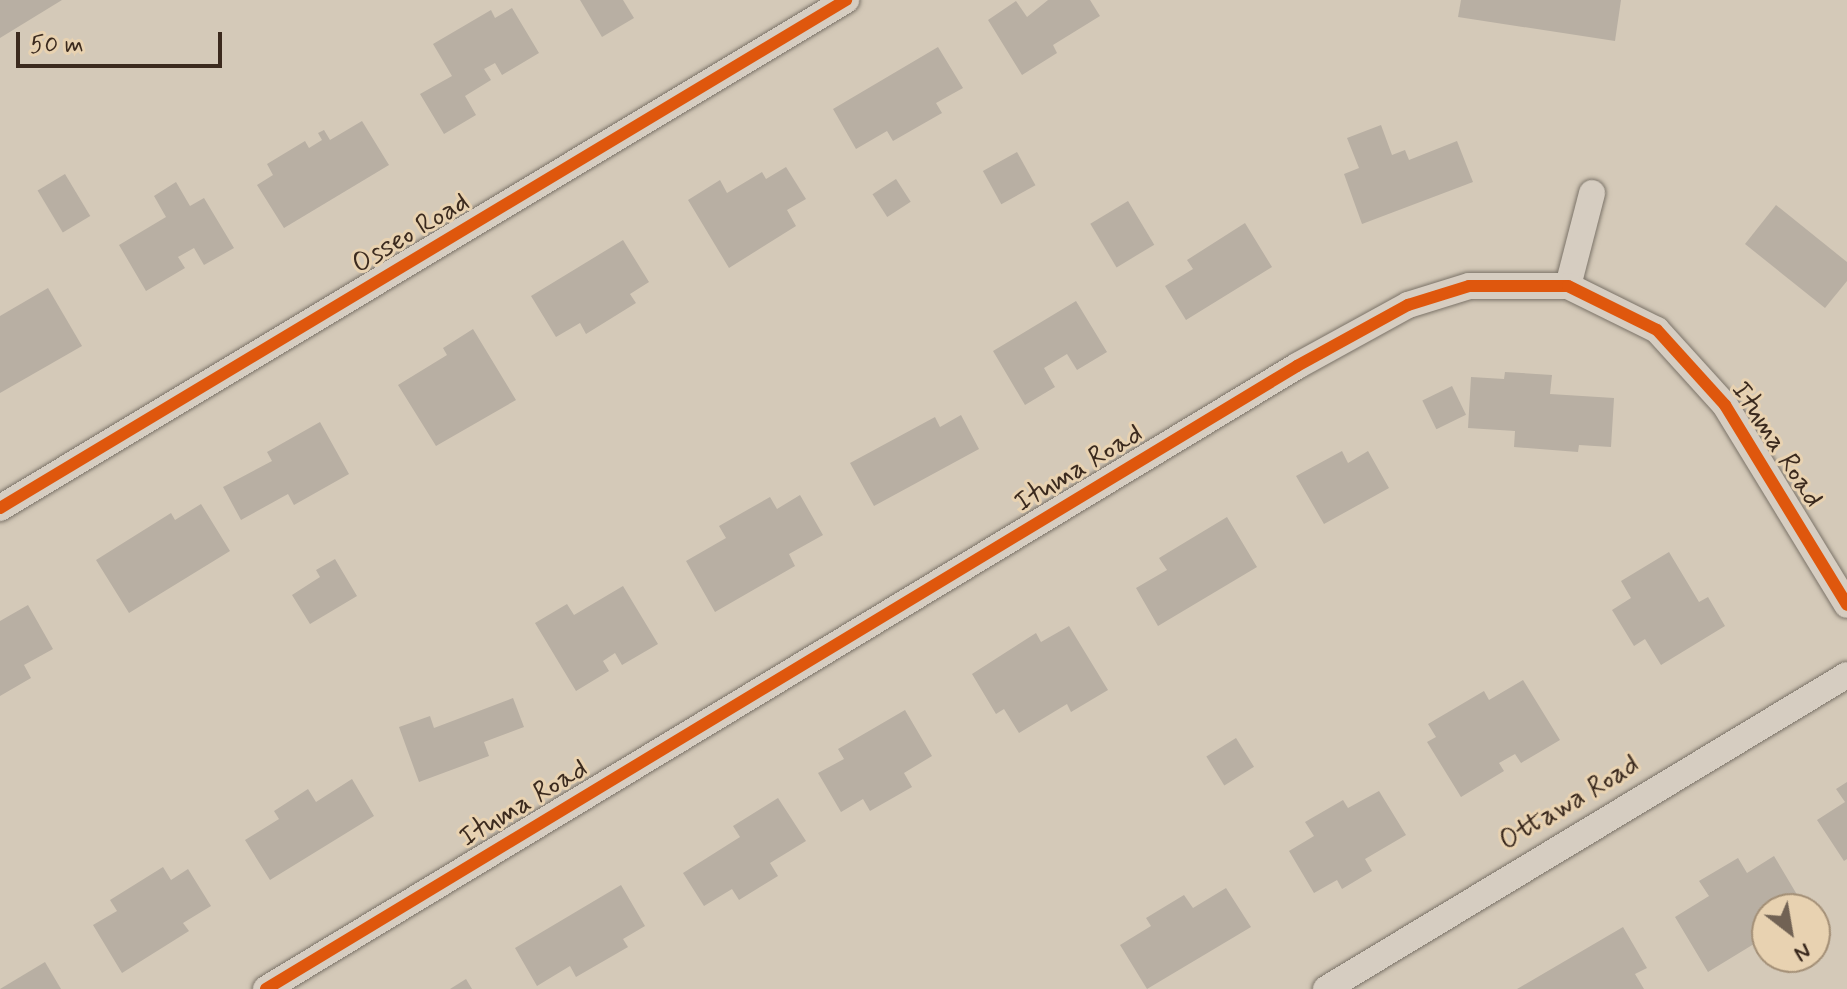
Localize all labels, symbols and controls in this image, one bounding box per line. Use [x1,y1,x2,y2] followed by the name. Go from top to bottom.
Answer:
[20,16,226,66] scale bar
[30,30,84,61] text: 50 m
[346,186,476,282] street label: Osseo Road
[1723,377,1829,513] street label: Ituma Road
[1010,418,1148,520] street label: Ituma Road
[1494,749,1646,859] street label: Ottawa Road
[455,753,593,855] street label: Ituma Road
[1751,893,1831,973] north arrow
[1789,936,1816,968] text: N

